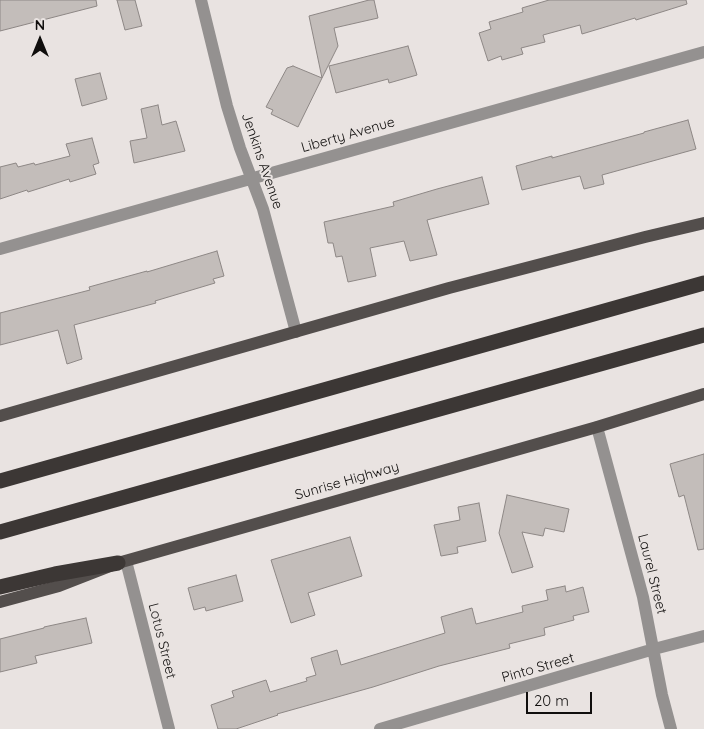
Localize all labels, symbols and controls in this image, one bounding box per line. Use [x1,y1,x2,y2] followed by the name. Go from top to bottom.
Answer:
[15,15,65,65] north arrow
[35,16,45,34] text: N
[238,111,286,211] street label: Jenkins Avenue
[299,114,397,156] street label: Liberty Avenue
[293,458,401,504] street label: Sunrise Highway
[634,532,670,616] street label: Laurel Street
[145,601,179,681] street label: Lotus Street
[500,650,576,686] street label: Pinto Street
[529,682,595,714] scale bar
[534,691,569,710] text: 20 m

